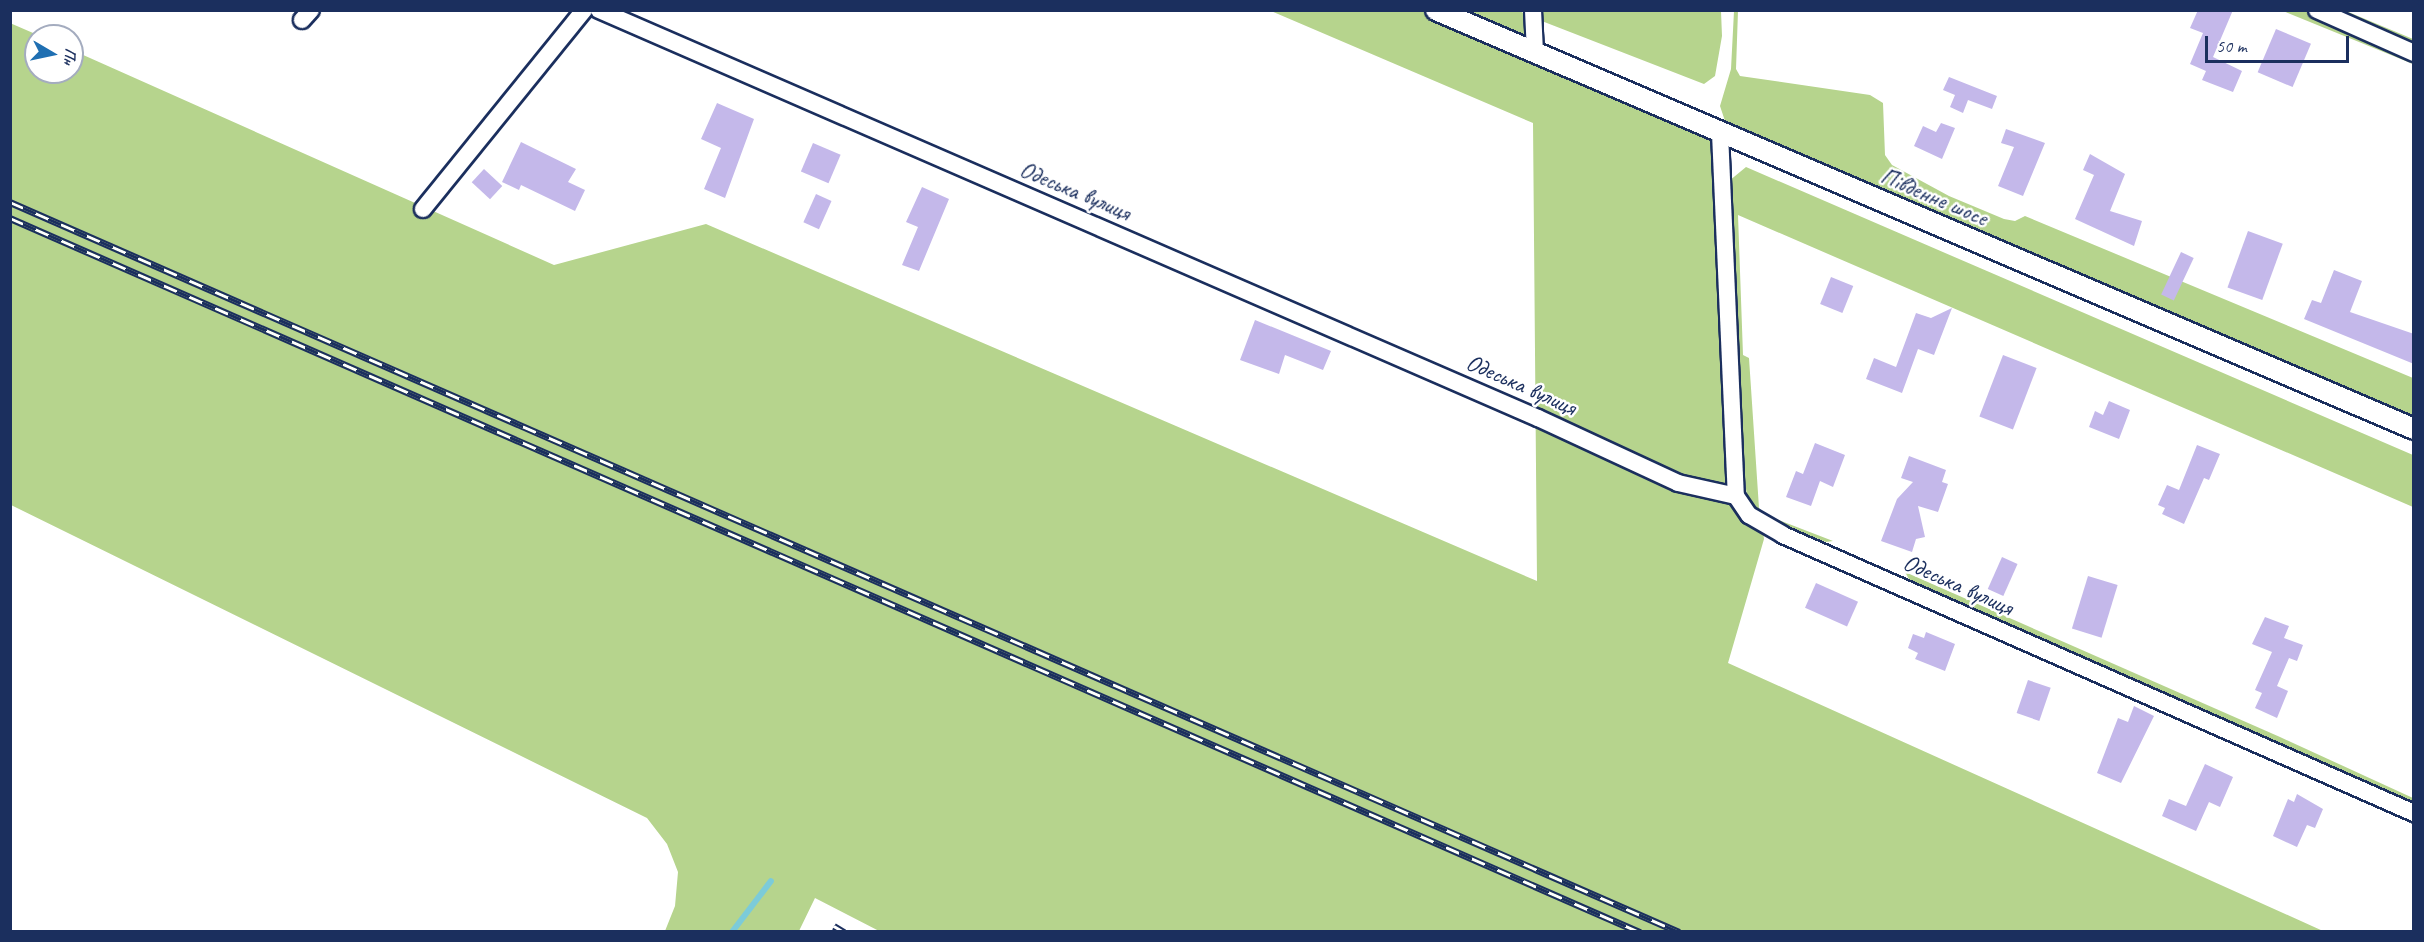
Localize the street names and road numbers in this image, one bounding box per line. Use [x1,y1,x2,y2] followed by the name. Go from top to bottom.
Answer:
[1015,154,1135,228] street label: Одеська вулиця
[1876,161,1992,233] street label: Південне шосе
[1461,348,1581,422] street label: Одеська вулиця
[1898,548,2018,622] street label: Одеська вулиця

